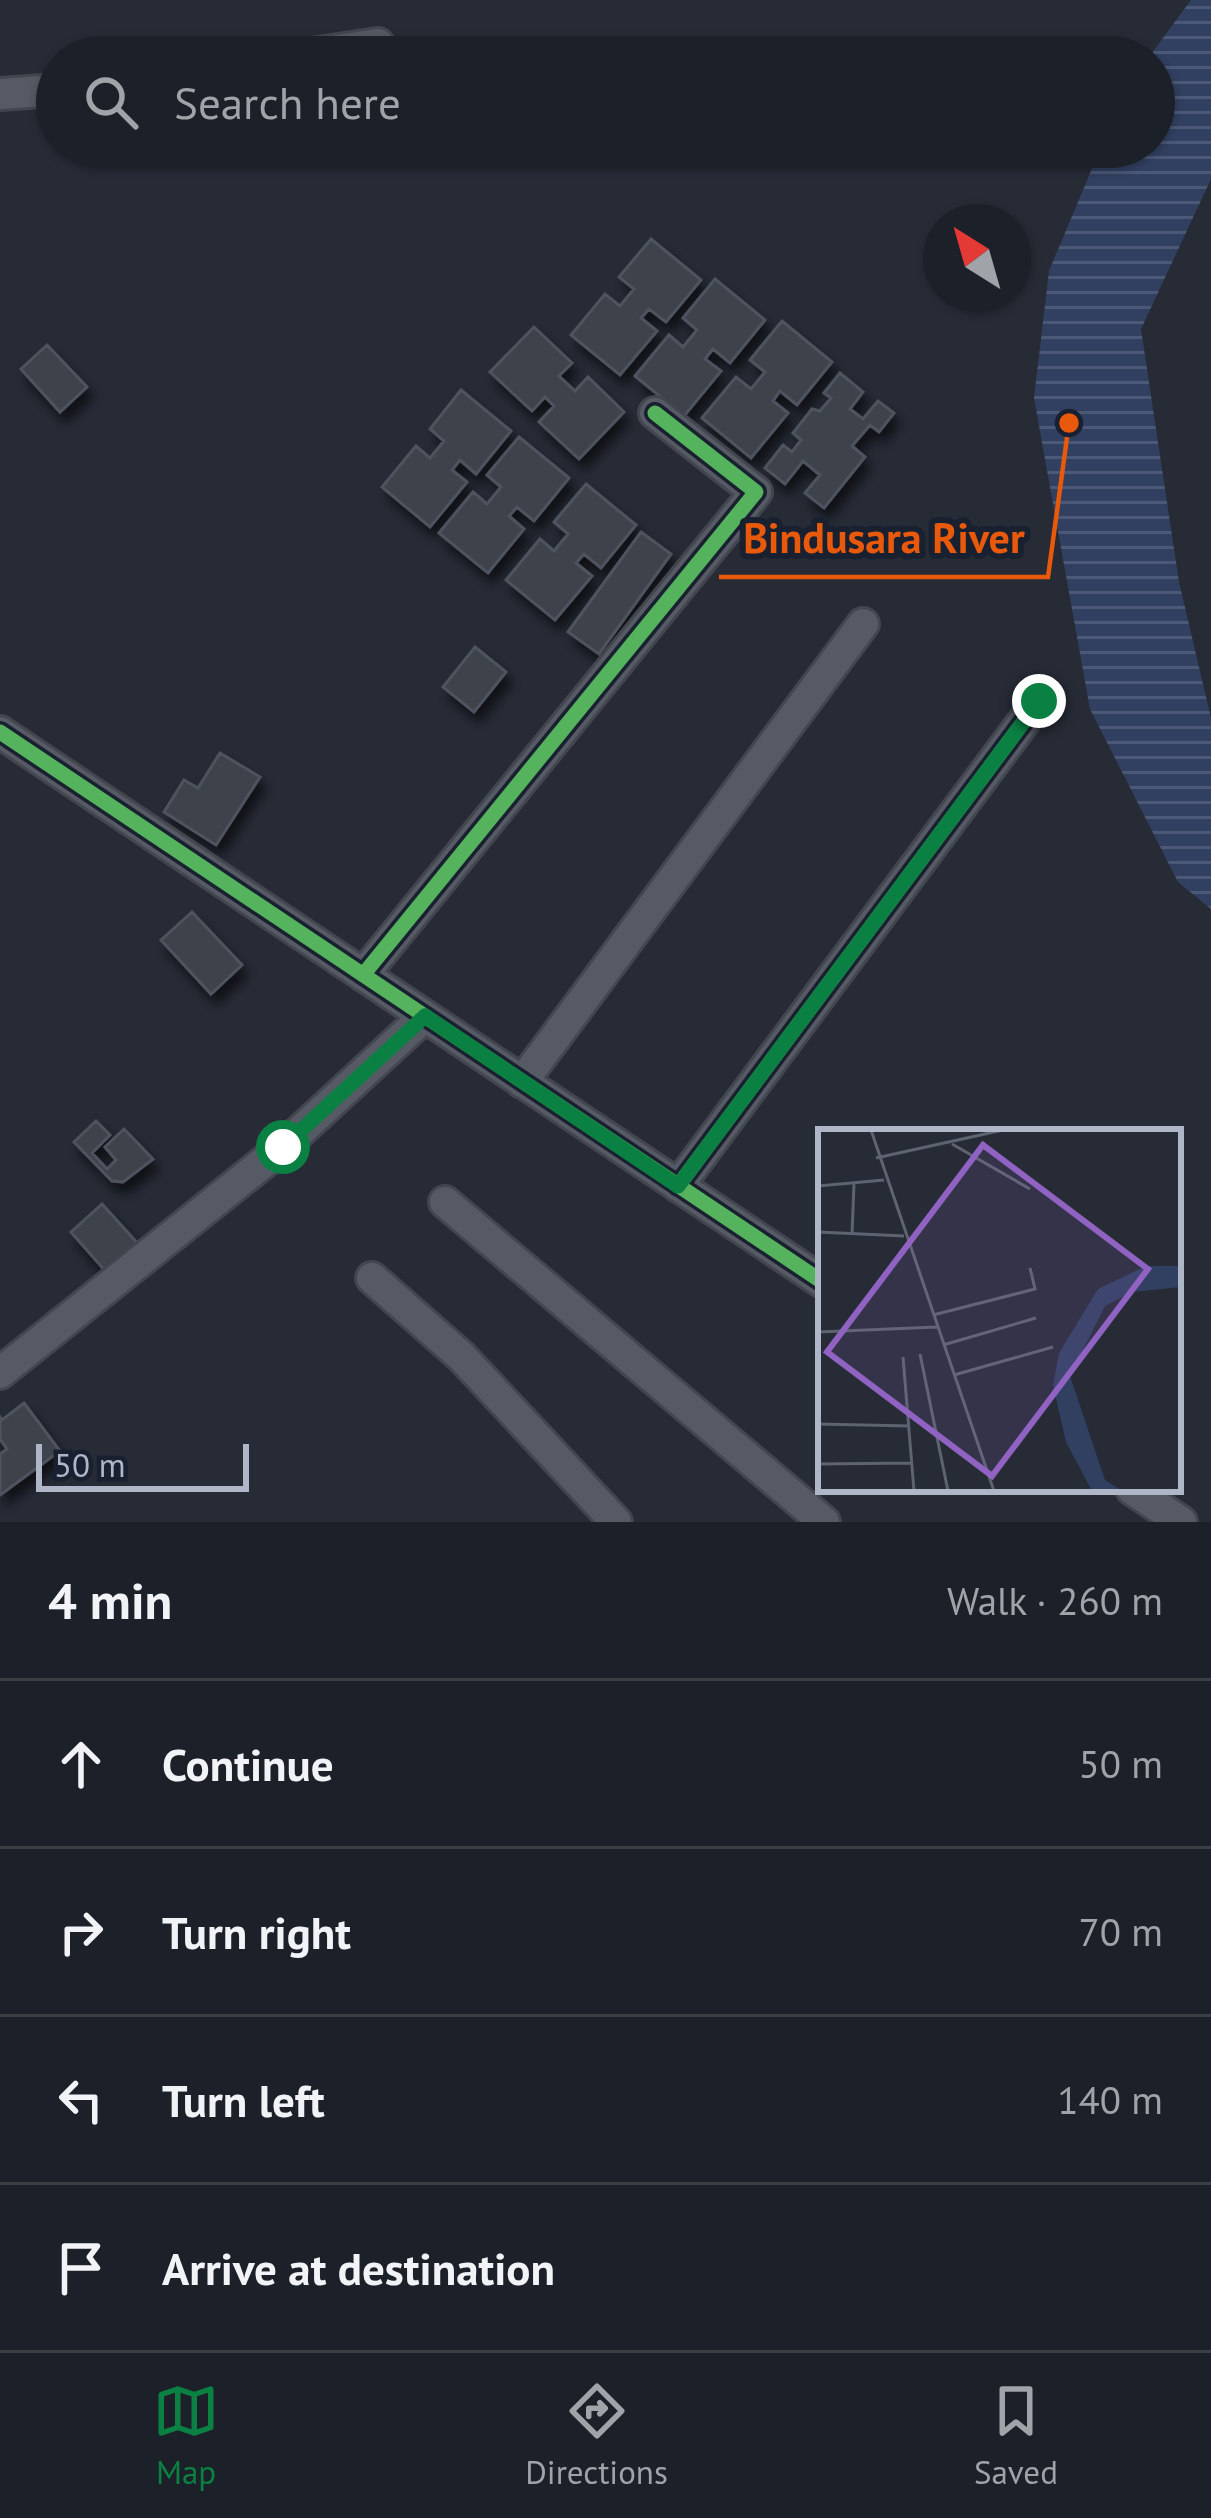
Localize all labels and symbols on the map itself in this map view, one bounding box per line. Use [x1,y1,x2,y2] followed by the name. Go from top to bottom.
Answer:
[923,204,1031,312] north arrow
[719,499,1048,577] callout: Bindusara River
[743,510,1025,565] text: Bindusara River
[1012,674,1066,728] route end
[256,1120,310,1174] route start
[818,1129,1181,1492] inset map
[36,1438,249,1491] scale bar

